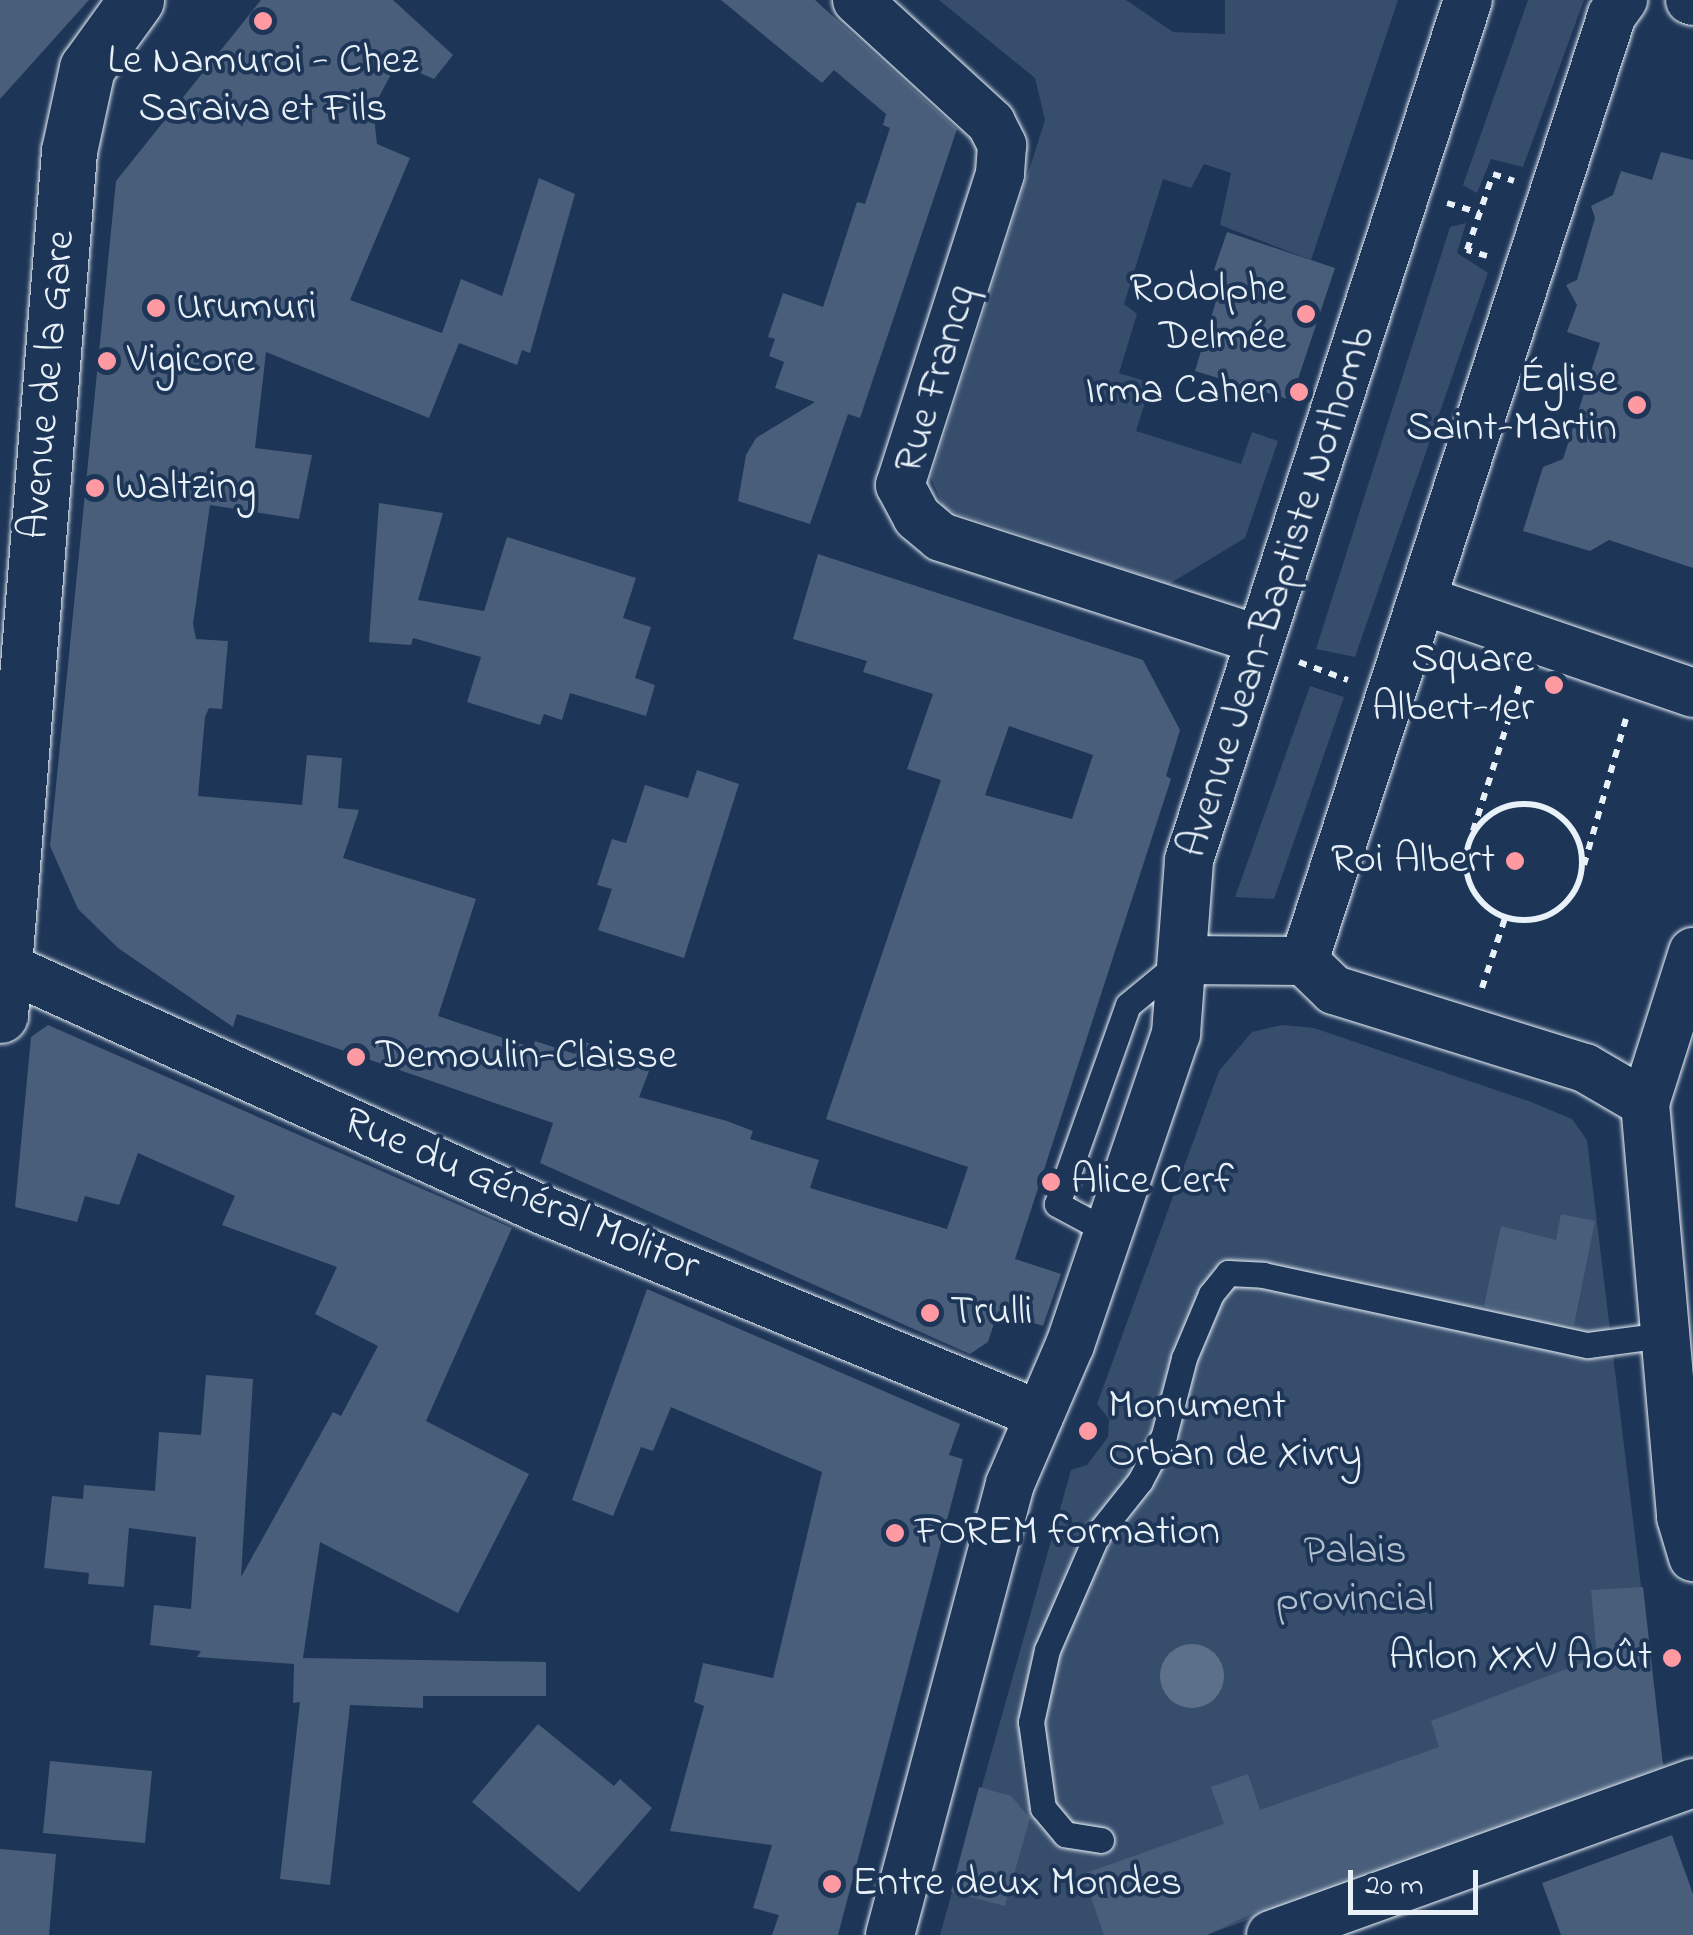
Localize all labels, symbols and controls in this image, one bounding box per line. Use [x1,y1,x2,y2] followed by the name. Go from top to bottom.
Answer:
[252,10,274,32] marker: Le Namuroi - Chez Saraiva et Fils
[108,37,418,136] place label: Le Namuroi - Chez Saraiva et Fils
[10,228,88,542] street label: Avenue de la Gare
[1129,265,1286,364] place label: Rodolphe Delmée
[885,280,989,480] street label: Rue Francq
[176,283,317,333] place label: Urumuri
[145,297,167,319] marker: Urumuri
[1295,303,1317,325] marker: Rodolphe Delmée
[1168,320,1388,864] street label: Avenue Jean-Baptiste Nothomb
[127,336,255,386] place label: Vigicore
[96,350,118,372] marker: Vigicore
[1406,356,1617,454] place label: Église Saint-Martin
[1085,367,1279,417] place label: Irma Cahen
[1288,381,1310,403] marker: Irma Cahen
[1626,394,1648,416] marker: Église Saint-Martin
[115,463,256,513] place label: Waltzing
[84,477,106,499] marker: Waltzing
[1372,636,1534,734] place label: Square Albert-1er
[1543,674,1565,696] marker: Square Albert-1er
[1331,836,1495,886] place label: Roi Albert
[1504,850,1526,872] marker: Roi Albert
[376,1032,677,1082] place label: Demoulin-Claisse
[345,1046,367,1068] marker: Demoulin-Claisse
[335,1097,707,1293] street label: Rue du Général Molitor
[1071,1157,1234,1207] place label: Alice Cerf
[1040,1171,1062,1193] marker: Alice Cerf
[950,1288,1033,1338] place label: Trulli
[919,1302,941,1324] marker: Trulli
[1108,1382,1362,1480] place label: Monument Orban de Xivry
[1077,1420,1099,1442] marker: Monument Orban de Xivry
[915,1508,1220,1558] place label: FOREM formation
[884,1522,906,1544] marker: FOREM formation
[1276,1527,1434,1625] park label: Palais provincial
[1389,1633,1652,1683] place label: Arlon XXV Août
[1661,1647,1683,1669] marker: Arlon XXV Août
[1353,1850,1483,1912] scale bar
[852,1859,1182,1909] place label: Entre deux Mondes
[1365,1865,1424,1909] text: 20 m
[821,1873,843,1895] marker: Entre deux Mondes

